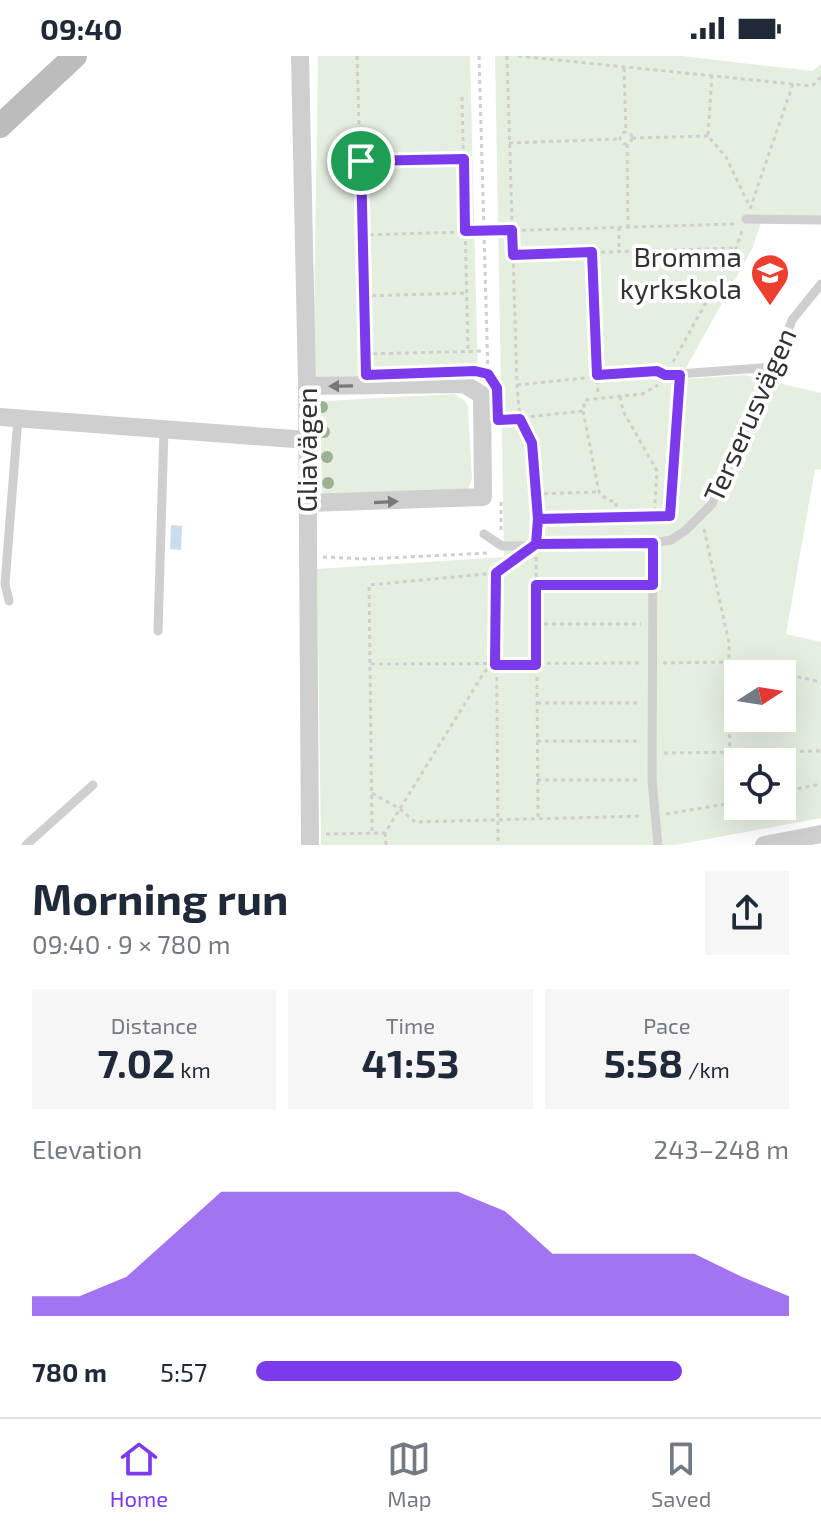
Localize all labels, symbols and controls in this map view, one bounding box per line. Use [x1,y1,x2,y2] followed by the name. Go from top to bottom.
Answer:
[40,10,122,46] text: 09:40
[327,127,395,195] pin
[339,139,383,183] icon: arrive
[620,239,742,305] place label: Bromma kyrkskola
[749,252,791,307] school or university icon: Bromma kyrkskola
[696,322,803,507] street label: Terserusvägen
[328,380,353,392] one-way arrow
[289,387,323,513] street label: Gliavägen
[374,495,399,508] one-way arrow
[724,660,796,732] north arrow
[724,660,796,820] map controls
[724,748,796,820] button: locate
[32,871,288,924] text: Morning run
[705,871,789,955] button: share
[32,928,230,959] text: 09:40 · 9 × 780 m
[111,1012,198,1038] text: Distance
[386,1012,435,1038] text: Time
[643,1012,691,1038] text: Pace
[98,1038,175,1086] text: 7.02
[362,1038,459,1086] text: 41:53
[604,1038,683,1086] text: 5:58
[175,1056,211,1082] text: km
[683,1056,730,1082] text: /km
[32,1133,142,1164] text: Elevation
[654,1133,789,1164] text: 243–248 m
[32,1356,107,1387] text: 780 m
[160,1356,207,1387] text: 5:57
[110,1437,168,1511] tab: Home
[387,1437,432,1511] tab: Map
[651,1437,711,1511] tab: Saved

